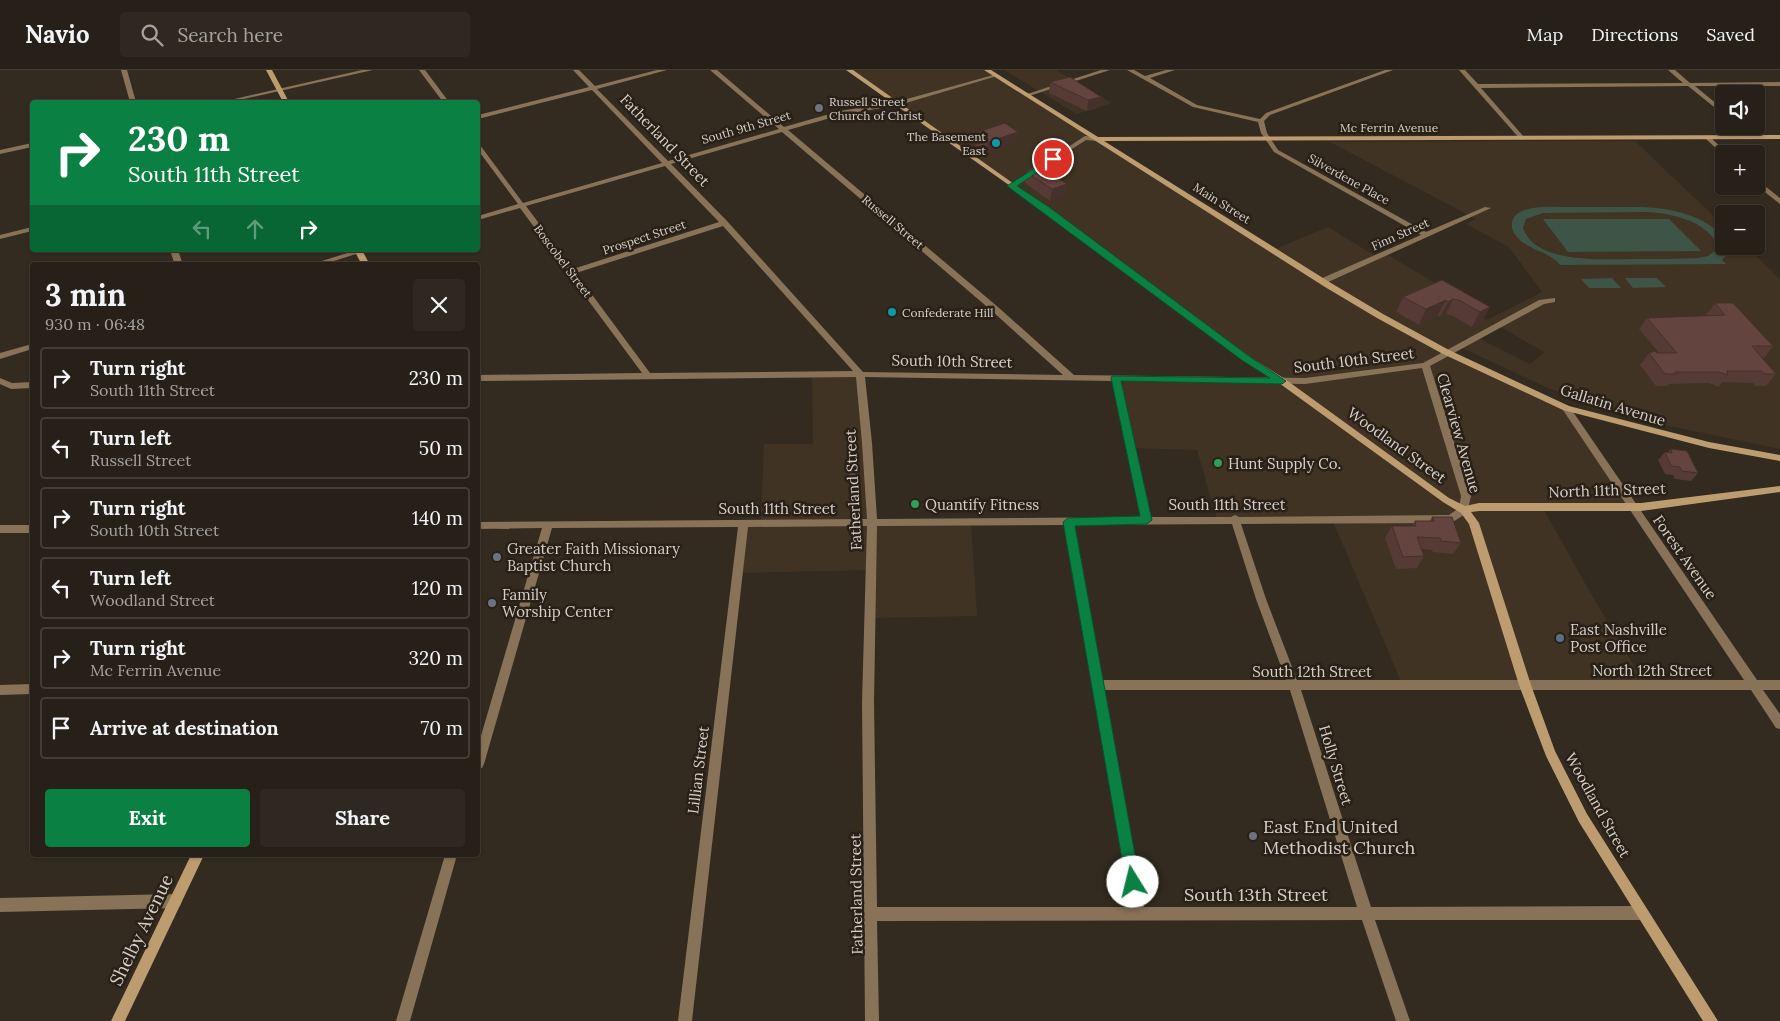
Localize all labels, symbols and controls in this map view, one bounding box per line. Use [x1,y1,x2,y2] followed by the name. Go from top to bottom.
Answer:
[120,12,470,57] search box
[25,19,90,50] text: Navio
[138,21,166,49] icon: search
[178,23,283,47] text: Search here
[1527,23,1563,46] text: Map
[1591,23,1678,46] text: Directions
[1706,23,1755,46] text: Saved
[1715,85,1765,255] map controls
[1715,85,1765,135] button: sound
[616,90,714,190] street label: Fatherland Street
[829,94,922,123] place label: Russell Street Church of Christ
[813,102,825,114] marker: Russell Street Church of Christ
[700,107,793,147] street label: South 9th Street
[128,116,230,161] text: 230 m
[45,120,110,185] icon: right
[1340,120,1439,135] street label: Mc Ferrin Avenue
[907,129,986,158] place label: The Basement East
[990,137,1002,149] marker: The Basement East
[1032,138,1074,180] pin
[1039,145,1067,173] icon: arrive
[1715,145,1765,195] button: +
[1306,150,1393,208] street label: Silverdene Place
[128,160,300,188] text: South 11th Street
[1190,179,1254,227] street label: Main Street
[859,192,927,252] street label: Russell Street
[1715,205,1765,255] button: −
[1369,214,1432,253] street label: Finn Street
[188,215,216,243] icon: left
[241,215,269,243] icon: ahead
[294,215,322,243] icon: right
[600,216,688,258] street label: Prospect Street
[531,222,595,301] street label: Boscobel Street
[45,276,126,314] text: 3 min
[413,279,465,331] button: close
[902,305,994,320] place label: Confederate Hill
[886,306,898,318] marker: Confederate Hill
[45,314,145,334] text: 930 m · 06:48
[1293,343,1415,377] street label: South 10th Street
[891,350,1013,372] street label: South 10th Street
[90,356,186,380] text: Turn right
[47,364,75,392] icon: right
[409,366,463,390] text: 230 m
[1433,371,1485,495] street label: Clearview Avenue
[90,380,215,400] text: South 11th Street
[1558,380,1668,430] street label: Gallatin Avenue
[1344,403,1450,487] street label: Woodland Street
[90,426,171,450] text: Turn left
[840,429,866,551] street label: Fatherland Street
[47,434,75,462] icon: left
[419,436,463,460] text: 50 m
[90,450,191,470] text: Russell Street
[1228,454,1341,473] place label: Hunt Supply Co.
[1212,457,1224,469] marker: Hunt Supply Co.
[1548,478,1666,502] street label: North 11th Street
[925,495,1039,514] place label: Quantify Fitness
[1168,495,1286,514] street label: South 11th Street
[90,496,186,520] text: Turn right
[909,498,921,510] marker: Quantify Fitness
[718,499,836,518] street label: South 11th Street
[47,504,75,532] icon: right
[412,506,463,530] text: 140 m
[1649,511,1721,603] street label: Forest Avenue
[90,520,219,540] text: South 10th Street
[507,539,680,575] place label: Greater Faith Missionary Baptist Church
[491,551,503,563] marker: Greater Faith Missionary Baptist Church
[90,566,171,590] text: Turn left
[47,574,75,602] icon: left
[412,576,463,600] text: 120 m
[502,585,613,621] place label: Family Worship Center
[90,590,215,610] text: Woodland Street
[486,597,498,609] marker: Family Worship Center
[1570,620,1667,656] place label: East Nashville Post Office
[1554,632,1566,644] marker: East Nashville Post Office
[90,636,186,660] text: Turn right
[47,644,75,672] icon: right
[408,646,463,670] text: 320 m
[90,660,221,680] text: Mc Ferrin Avenue
[1592,661,1712,680] street label: North 12th Street
[1252,662,1372,681] street label: South 12th Street
[47,714,75,742] icon: arrive
[90,716,279,740] text: Arrive at destination
[420,716,463,740] text: 70 m
[1315,723,1357,807] street label: Holly Street
[683,725,713,815] street label: Lillian Street
[1561,749,1635,861] street label: Woodland Street
[45,789,250,847] button: Exit
[260,789,465,847] button: Share
[1263,815,1416,859] place label: East End United Methodist Church
[1247,830,1259,842] marker: East End United Methodist Church
[845,833,867,955] street label: Fatherland Street
[1106,855,1158,907] position arrow
[104,870,178,990] street label: Shelby Avenue
[1184,883,1328,906] street label: South 13th Street

